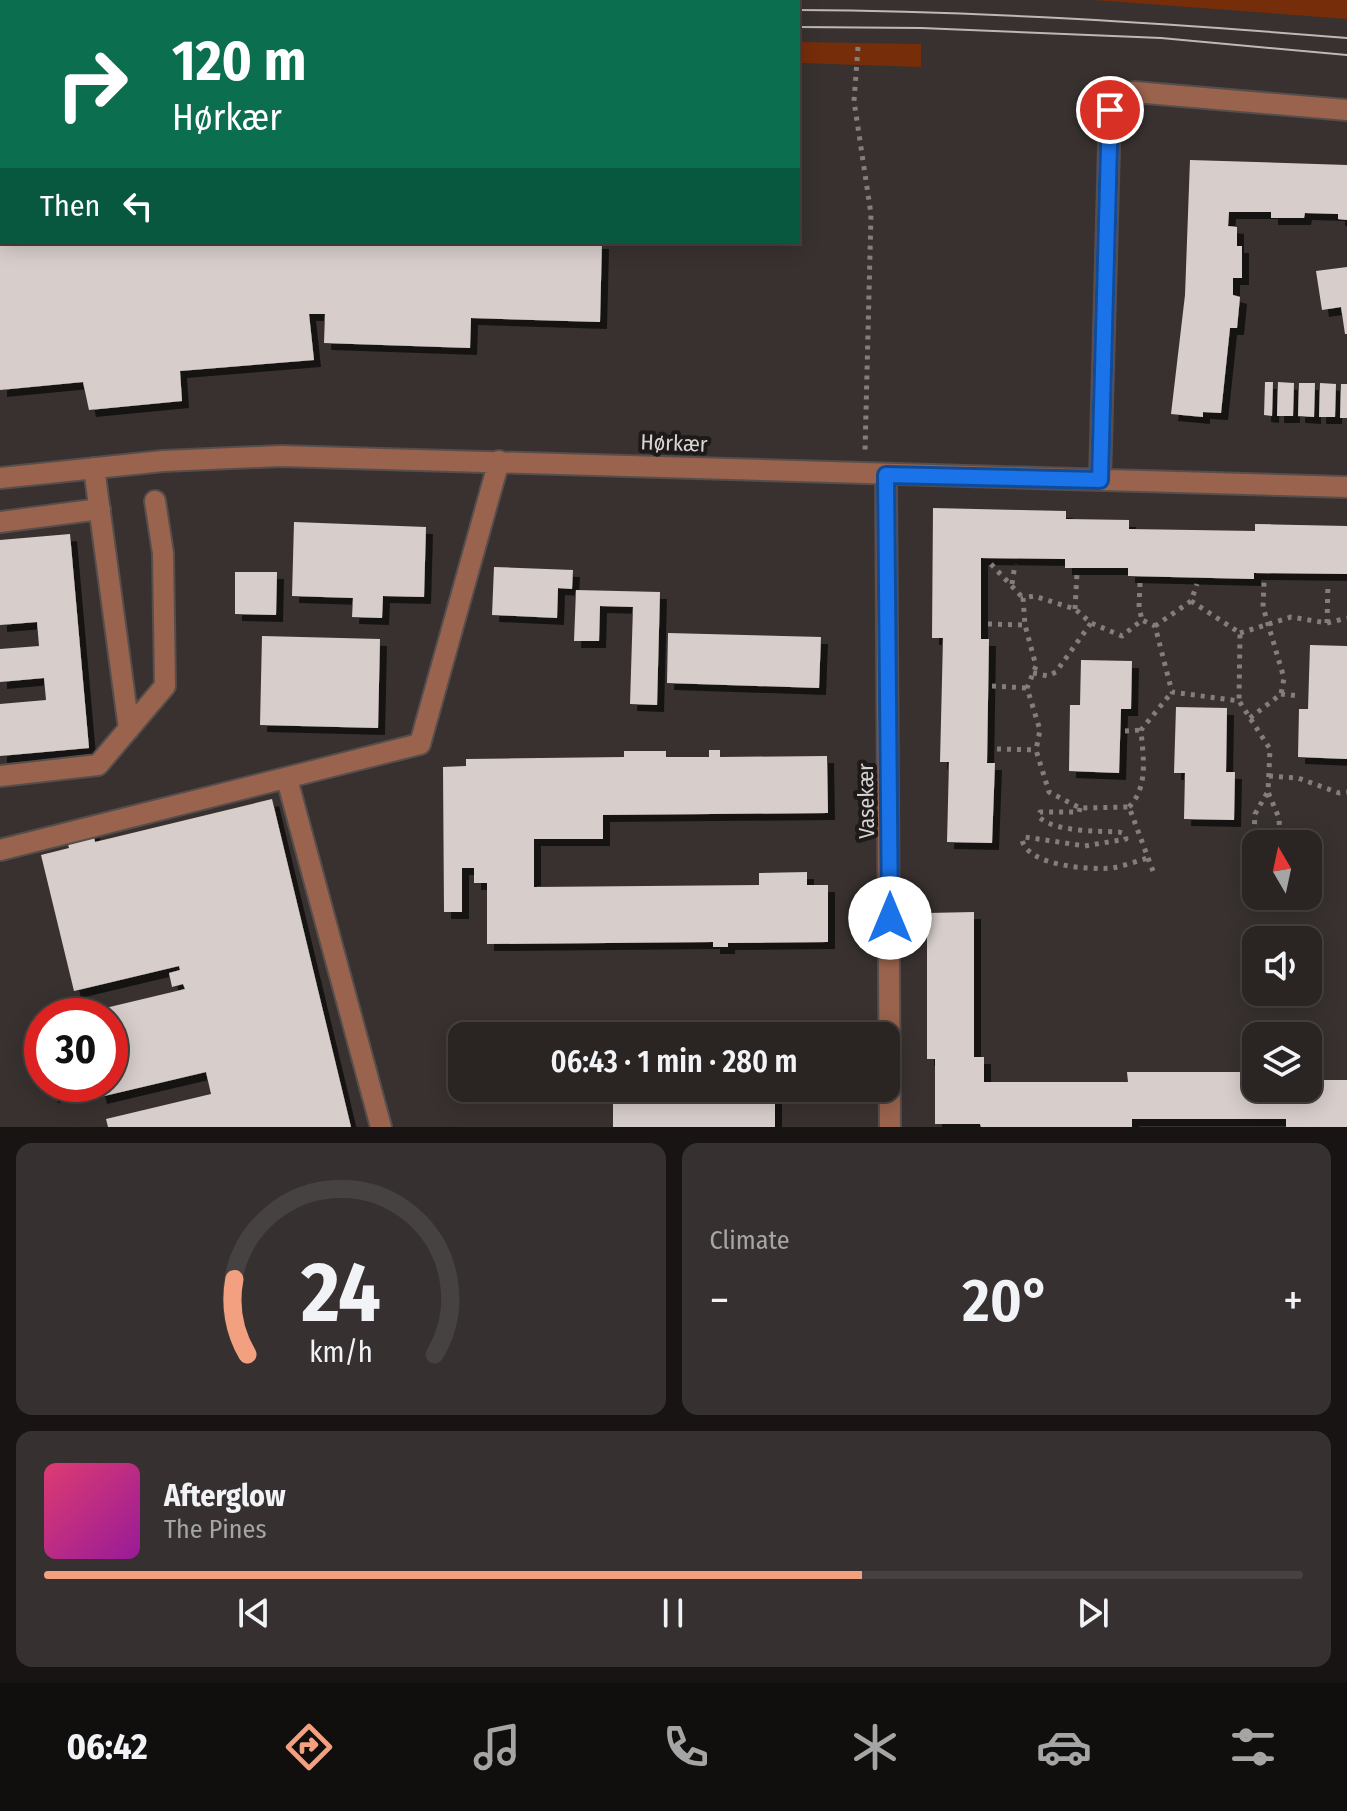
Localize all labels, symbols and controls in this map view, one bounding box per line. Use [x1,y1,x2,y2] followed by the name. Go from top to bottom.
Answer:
[172,28,307,95] text: 120 m
[40,32,144,136] icon: right
[1076,76,1144,144] pin
[1088,88,1132,132] icon: arrive
[172,96,282,140] text: Hørkær
[116,184,160,228] icon: left
[40,188,100,224] text: Then
[640,428,708,458] street label: Hørkær
[852,763,880,839] street label: Vasekær
[1242,830,1322,910] north arrow
[1242,830,1322,1102] map controls
[848,876,932,960] position arrow
[1242,926,1322,1006] button: sound
[24,998,128,1102] speed limit sign: 30
[1242,1022,1322,1102] button: layers
[551,1044,797,1080] text: 06:43 · 1 min · 280 m
[710,1225,790,1256] text: Climate
[300,1243,381,1343] text: 24
[962,1265,1050,1337] text: 20°
[710,1274,729,1327] text: −
[1283,1274,1303,1327] text: +
[309,1335,373,1370] text: km/h
[164,1478,286,1514] text: Afterglow
[164,1514,267,1545] text: The Pines
[232,1591,276,1635] icon: previous
[651,1591,695,1635] icon: pause
[1071,1591,1115,1635] icon: next
[281,1719,337,1775] icon: directions
[469,1719,525,1775] icon: music
[658,1719,714,1775] icon: phone
[847,1719,903,1775] icon: climate
[1036,1719,1092,1775] icon: car
[1225,1719,1281,1775] icon: filters
[66,1725,148,1769] text: 06:42

